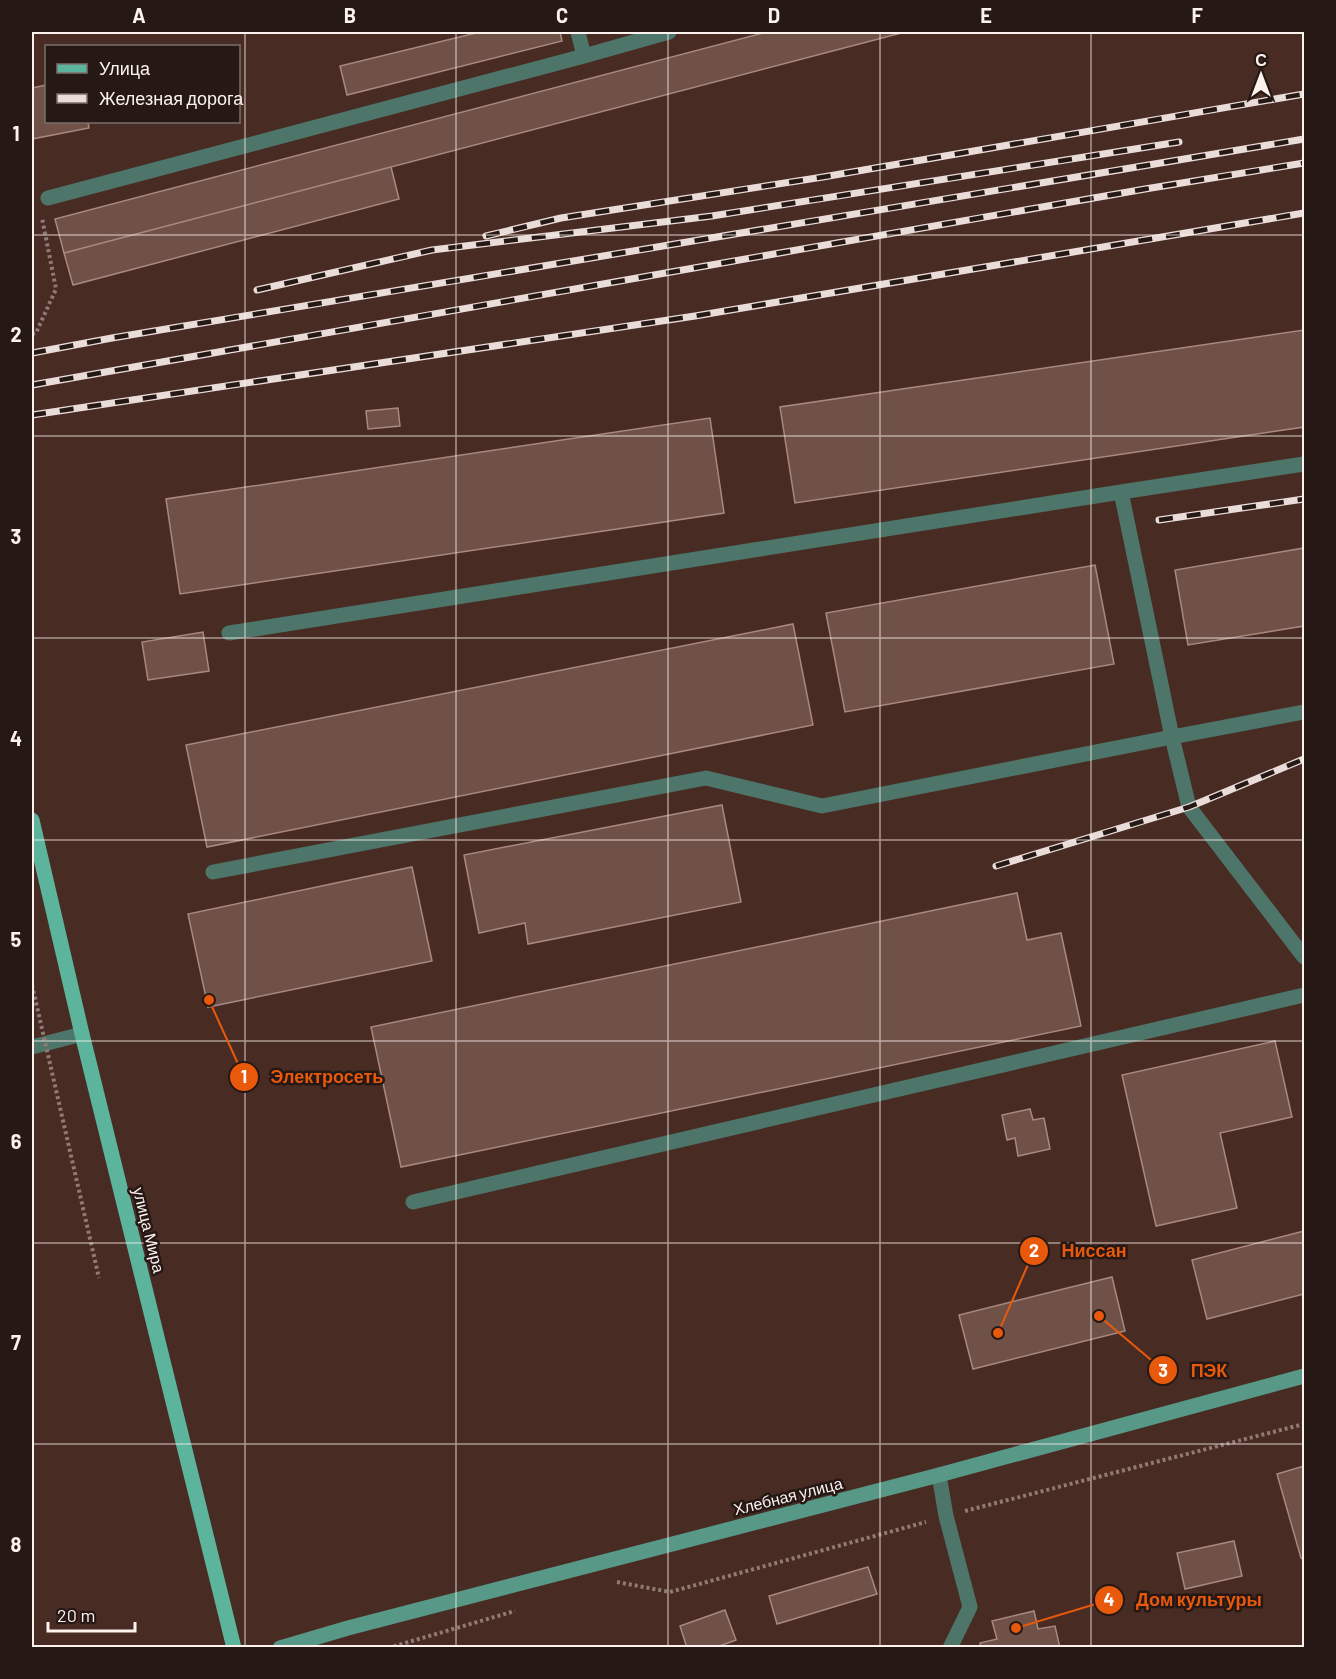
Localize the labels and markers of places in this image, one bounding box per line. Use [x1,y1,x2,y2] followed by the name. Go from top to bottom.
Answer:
[229,1059,396,1095] callout: Электросеть
[1019,1233,1138,1269] callout: Ниссан
[1148,1352,1239,1388] callout: ПЭК
[1094,1582,1274,1618] callout: Дом культуры

